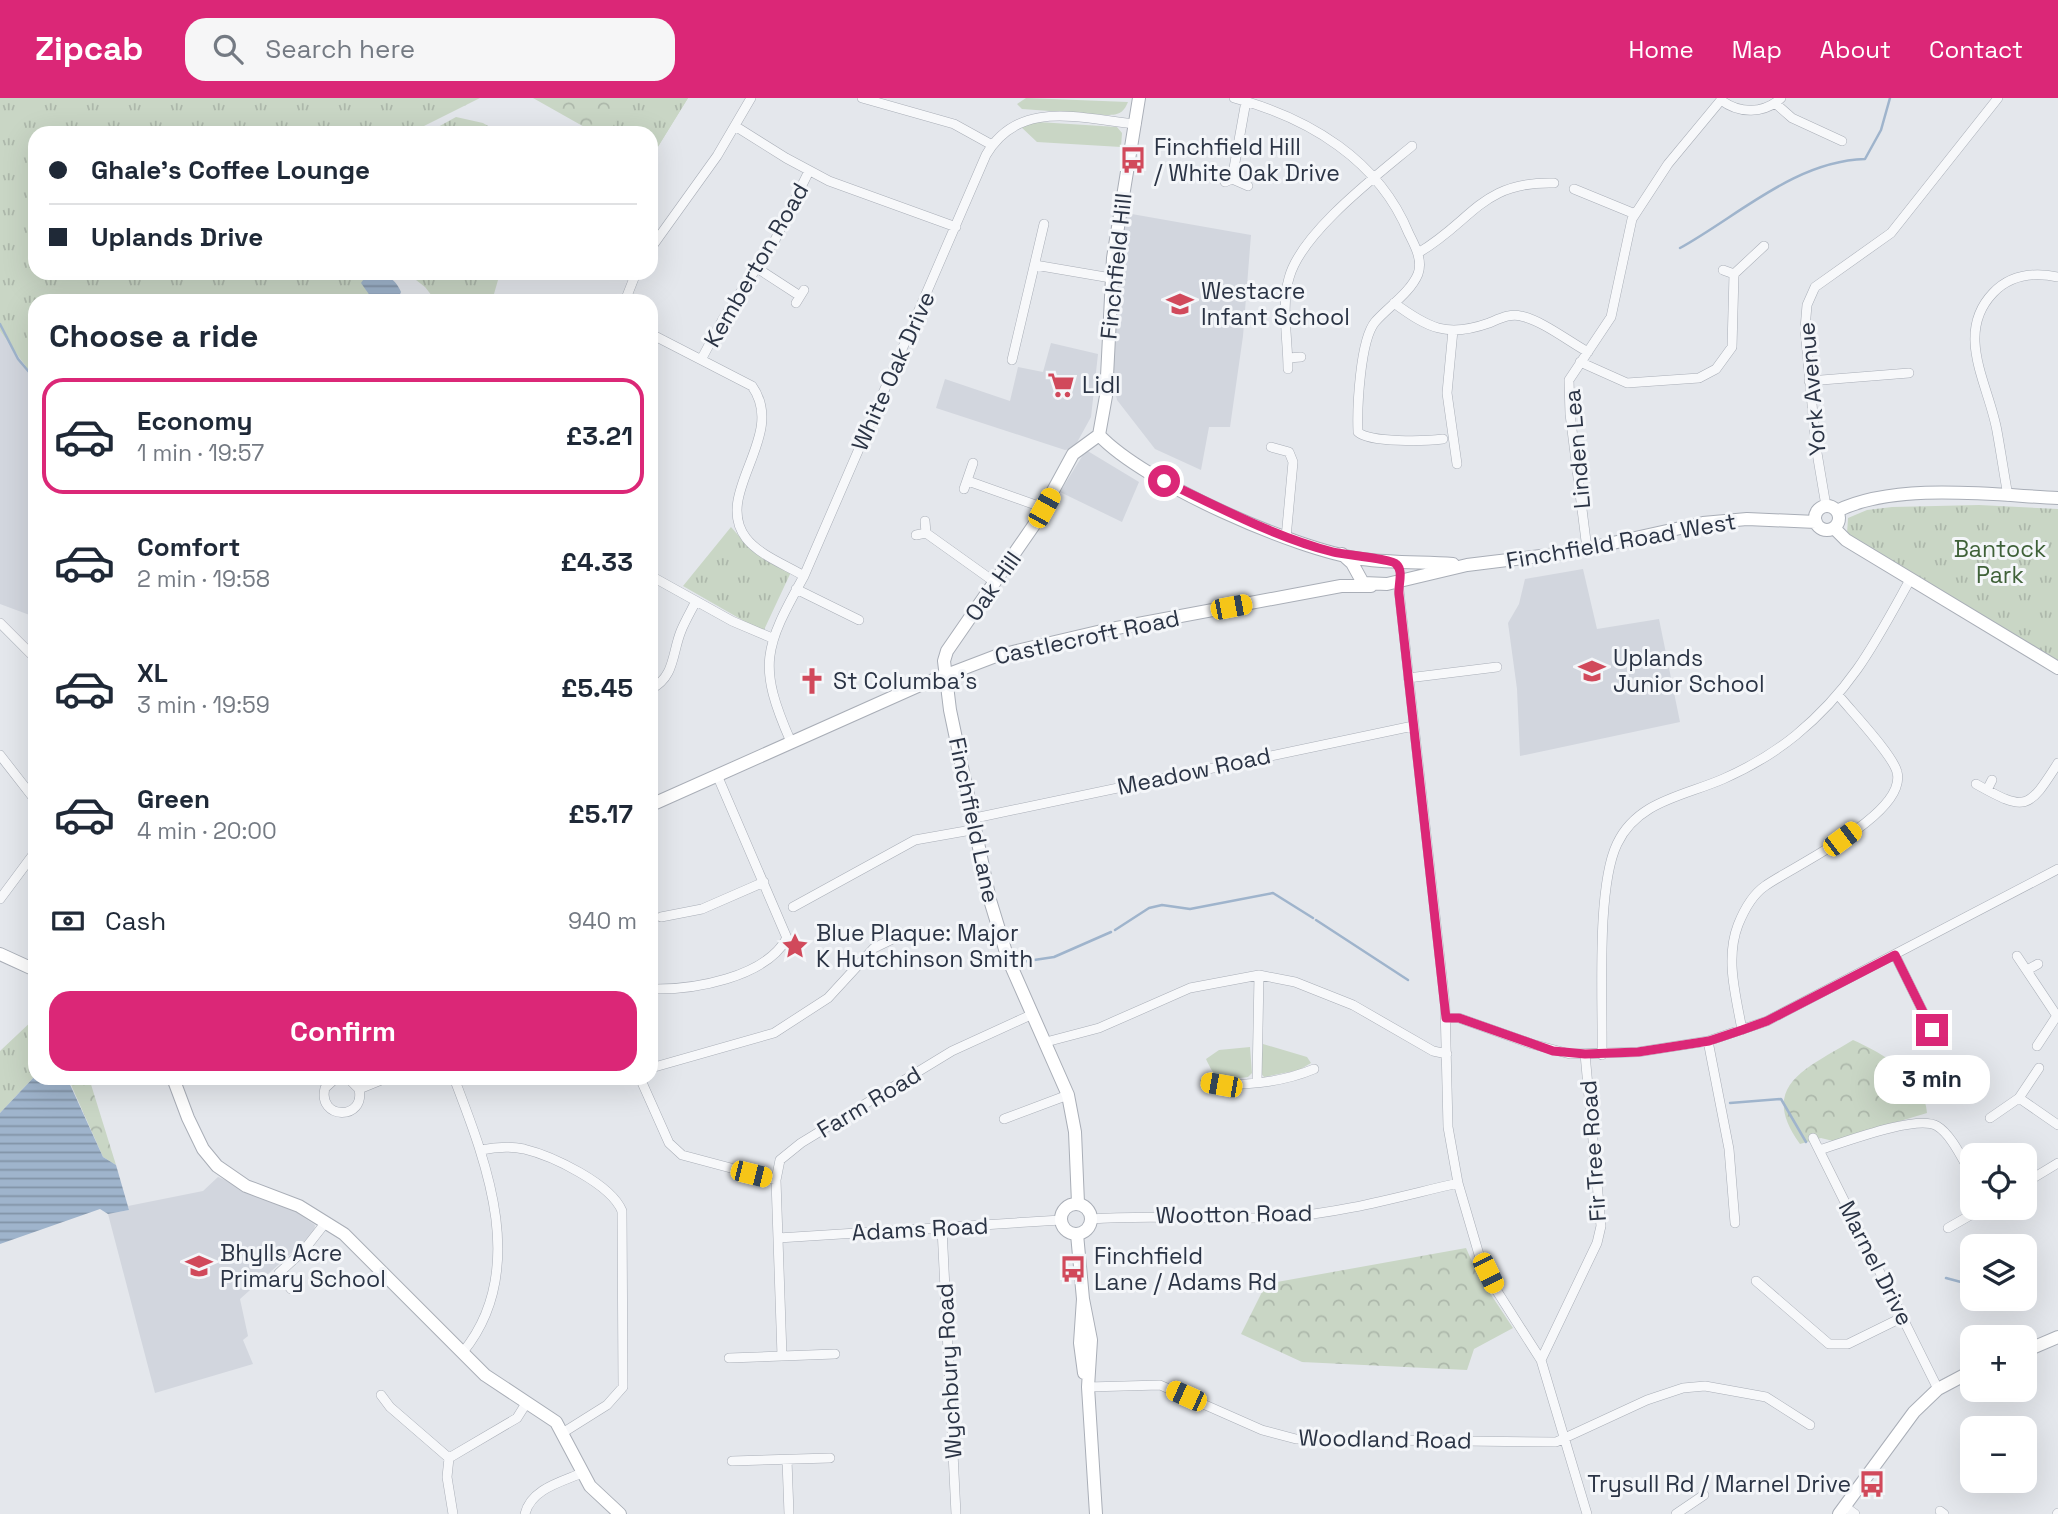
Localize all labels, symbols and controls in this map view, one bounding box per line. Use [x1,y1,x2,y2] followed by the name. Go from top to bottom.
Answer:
[185,18,675,81] search box
[35,28,143,70] text: Zipcab
[209,30,247,68] icon: search
[265,32,415,66] text: Search here
[1628,34,1694,65] text: Home
[1732,34,1782,65] text: Map
[1820,34,1891,65] text: About
[1929,34,2023,65] text: Contact
[1154,132,1340,188] place label: Finchfield Hill / White Oak Drive
[1118,145,1148,175] bus stop icon: Finchfield Hill / White Oak Drive
[91,153,370,187] text: Ghale's Coffee Lounge
[697,177,815,353] street label: Kemberton Road
[1093,191,1139,341] street label: Finchfield Hill
[91,220,263,254] text: Uplands Drive
[1201,276,1350,332] place label: Westacre Infant School
[844,287,942,455] street label: White Oak Drive
[1165,289,1195,319] school or university icon: Westacre Infant School
[49,316,259,356] text: Choose a ride
[1791,321,1833,457] street label: York Avenue
[1046,370,1076,400] supermarket icon: Lidl
[1082,370,1121,400] place label: Lidl
[1557,388,1597,510] street label: Linden Lea
[137,404,253,438] text: Economy
[53,405,116,468] icon: car
[566,419,633,453] text: £3.21
[137,438,264,468] text: 1 min · 19:57
[1148,465,1180,497] route start
[1025,485,1064,531] car
[1504,506,1738,576] street label: Finchfield Road West
[137,530,240,564] text: Comfort
[53,531,116,594] icon: car
[1954,534,2046,590] park label: Bantock Park
[561,545,633,579] text: £4.33
[958,545,1028,627] street label: Oak Hill
[137,564,270,594] text: 2 min · 19:58
[1209,593,1254,621] car
[992,603,1182,671] street label: Castlecroft Road
[1613,643,1765,699] place label: Uplands Junior School
[137,656,168,690] text: XL
[1577,656,1607,686] school or university icon: Uplands Junior School
[53,657,116,720] icon: car
[797,666,827,696] church icon: St Columba's
[833,666,977,696] place label: St Columba's
[561,671,633,705] text: £5.45
[137,690,270,720] text: 3 min · 19:59
[942,735,1006,905] street label: Finchfield Lane
[1115,740,1273,802] street label: Meadow Road
[137,782,210,816] text: Green
[53,783,116,846] icon: car
[568,797,633,831] text: £5.17
[137,816,277,846] text: 4 min · 20:00
[1819,818,1866,860] car
[49,902,87,940] icon: cash
[105,904,166,938] text: Cash
[568,906,637,936] text: 940 m
[816,918,1033,974] place label: Blue Plaque: Major K Hutchinson Smith
[780,931,810,961] place icon: Blue Plaque: Major K Hutchinson Smith
[49,991,637,1071] button: Confirm
[1916,1014,1948,1046] route end
[1874,1054,1990,1104] callout: 3 min
[811,1059,927,1145] street label: Farm Road
[1902,1064,1962,1094] text: 3 min
[1199,1071,1244,1099] car
[1573,1079,1613,1223] street label: Fir Tree Road
[1960,1143,2037,1493] map controls
[1960,1143,2037,1220] button: locate
[729,1159,774,1189] car
[1832,1196,1920,1330] street label: Marnel Drive
[1155,1198,1313,1230] street label: Wootton Road
[851,1210,989,1248] street label: Adams Road
[1960,1234,2037,1311] button: layers
[220,1238,386,1294] place label: Bhylls Acre Primary School
[1094,1241,1277,1297] place label: Finchfield Lane / Adams Rd
[1470,1250,1507,1296] car
[184,1251,214,1281] school or university icon: Bhylls Acre Primary School
[1058,1254,1088,1284] bus stop icon: Finchfield Lane / Adams Rd
[929,1282,969,1460] street label: Wychbury Road
[1960,1325,2037,1402] button: +
[1163,1378,1210,1414] car
[1960,1416,2037,1493] button: −
[1298,1422,1472,1456] street label: Woodland Road
[1587,1469,1851,1499] place label: Trysull Rd / Marnel Drive
[1857,1469,1887,1499] bus stop icon: Trysull Rd / Marnel Drive

